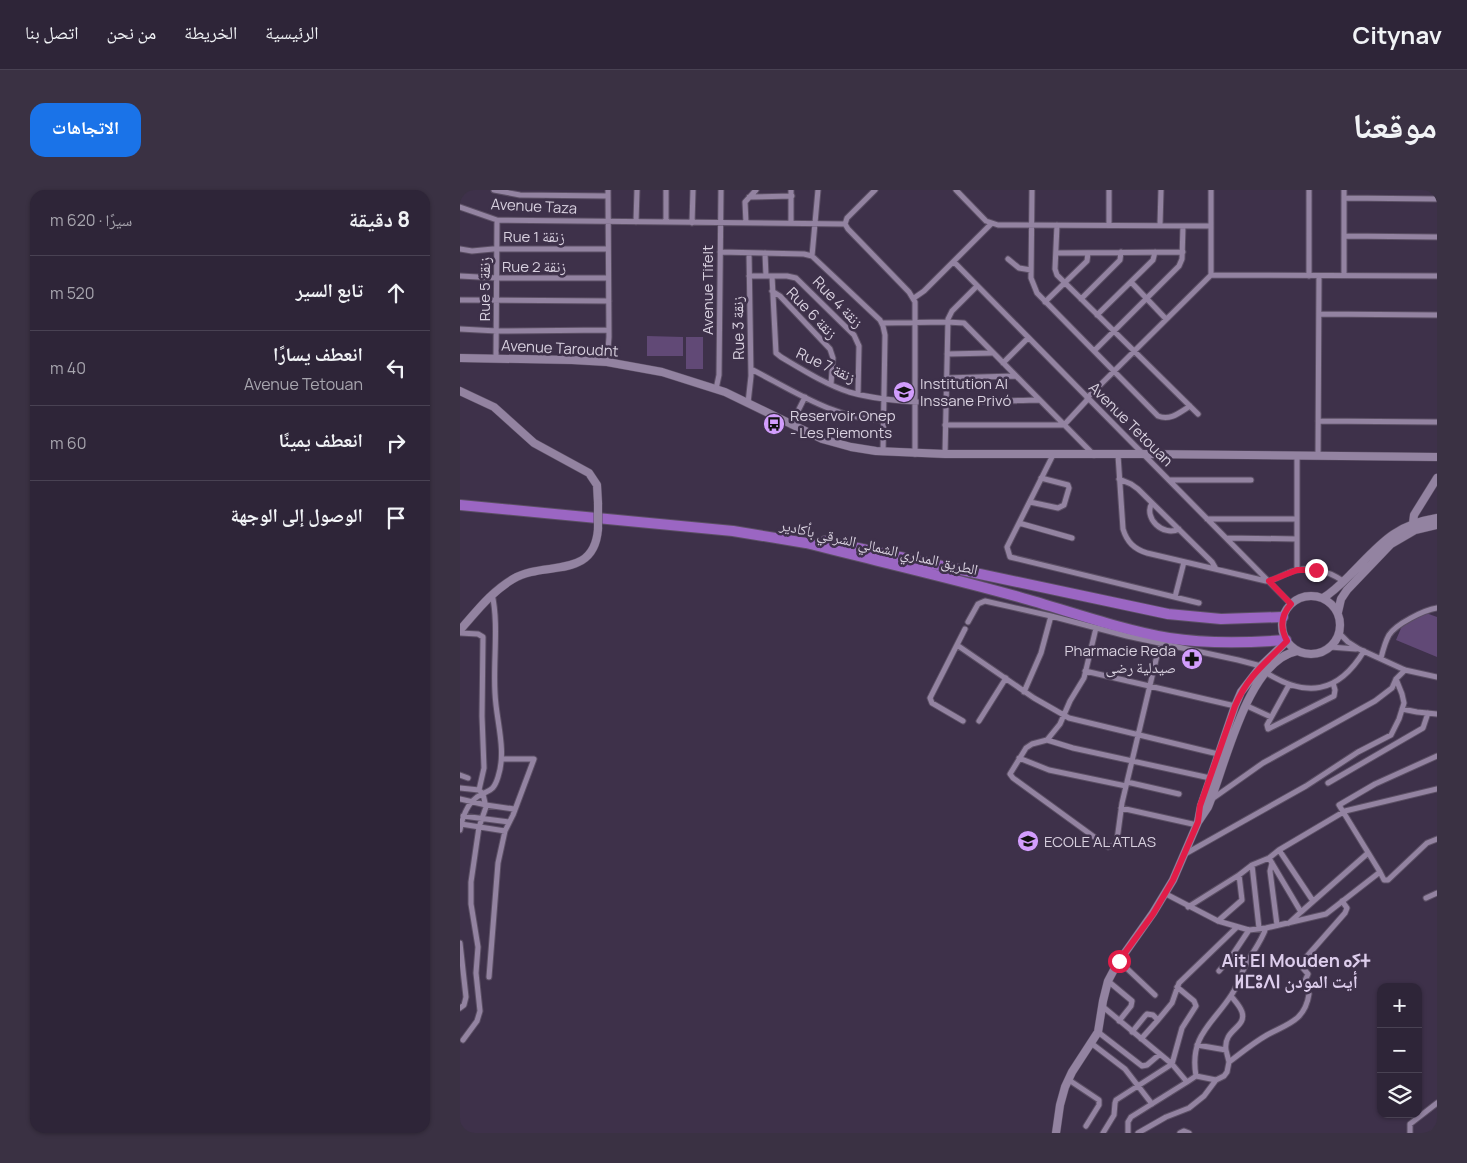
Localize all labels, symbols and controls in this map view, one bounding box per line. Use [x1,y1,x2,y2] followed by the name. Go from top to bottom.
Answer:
[1352,18,1442,51] text: Citynav
[25,20,78,44] text: اتصل بنا
[106,20,156,44] text: من نحن
[184,20,237,44] text: الخريطة
[265,20,319,44] text: الرئيسية
[1352,101,1437,149] text: موقعنا
[30,103,141,157] button: الاتجاهات
[490,193,578,219] street label: Avenue Taza
[349,205,410,233] text: 8 دقيقة
[50,209,132,231] text: سيرًا · 620 m
[503,226,565,247] street label: Rue 1 زنقة
[697,245,718,335] street label: Avenue Tifelt
[502,256,566,277] street label: Rue 2 زنقة
[474,257,495,321] street label: Rue 5 زنقة
[808,272,868,333] street label: Rue 4 زنقة
[296,277,363,303] text: تابع السير
[382,279,410,307] icon: ahead
[50,282,94,304] text: 520 m
[782,282,842,344] street label: Rue 6 زنقة
[727,296,749,360] street label: Rue 3 زنقة
[501,334,619,362] street label: Avenue Taroudnt
[273,341,363,367] text: انعطف يسارًا
[793,342,859,388] street label: Rue 7 زنقة
[382,354,410,382] icon: left
[50,357,86,379] text: 40 m
[244,373,363,395] text: Avenue Tetouan
[920,373,1011,411] place label: Institution Al Inssane Privó
[1084,377,1178,471] street label: Avenue Tetouan
[892,380,916,404] school or university icon: Institution Al Inssane Privó
[790,405,896,443] place label: Reservoir Onep - Les Piemonts
[762,412,786,436] bus stop icon: Reservoir Onep - Les Piemonts
[279,427,363,453] text: انعطف يمينًا
[382,429,410,457] icon: right
[50,432,86,454] text: 60 m
[230,502,363,528] text: الوصول إلى الوجهة
[382,504,410,532] icon: arrive
[777,514,980,582] street label: الطريق المداري الشمالي الشرقي بأكادير
[1305,559,1328,582] route end
[1064,640,1176,678] place label: Pharmacie Reda صيدلية رضى
[1180,647,1204,671] pharmacy icon: Pharmacie Reda صيدلية رضى
[1016,829,1040,853] school or university icon: ECOLE AL ATLAS
[1044,831,1156,852] place label: ECOLE AL ATLAS
[1222,948,1371,993] district label: Ait El Mouden ⴰⵢⵜ ⵍⵎⵓⴷⵏ أيت المودن
[1108,950,1131,973] route start
[1377,983,1422,1118] map controls
[1377,983,1422,1028] button: +
[1377,1028,1422,1073] button: −
[1377,1073,1422,1118] button: layers

